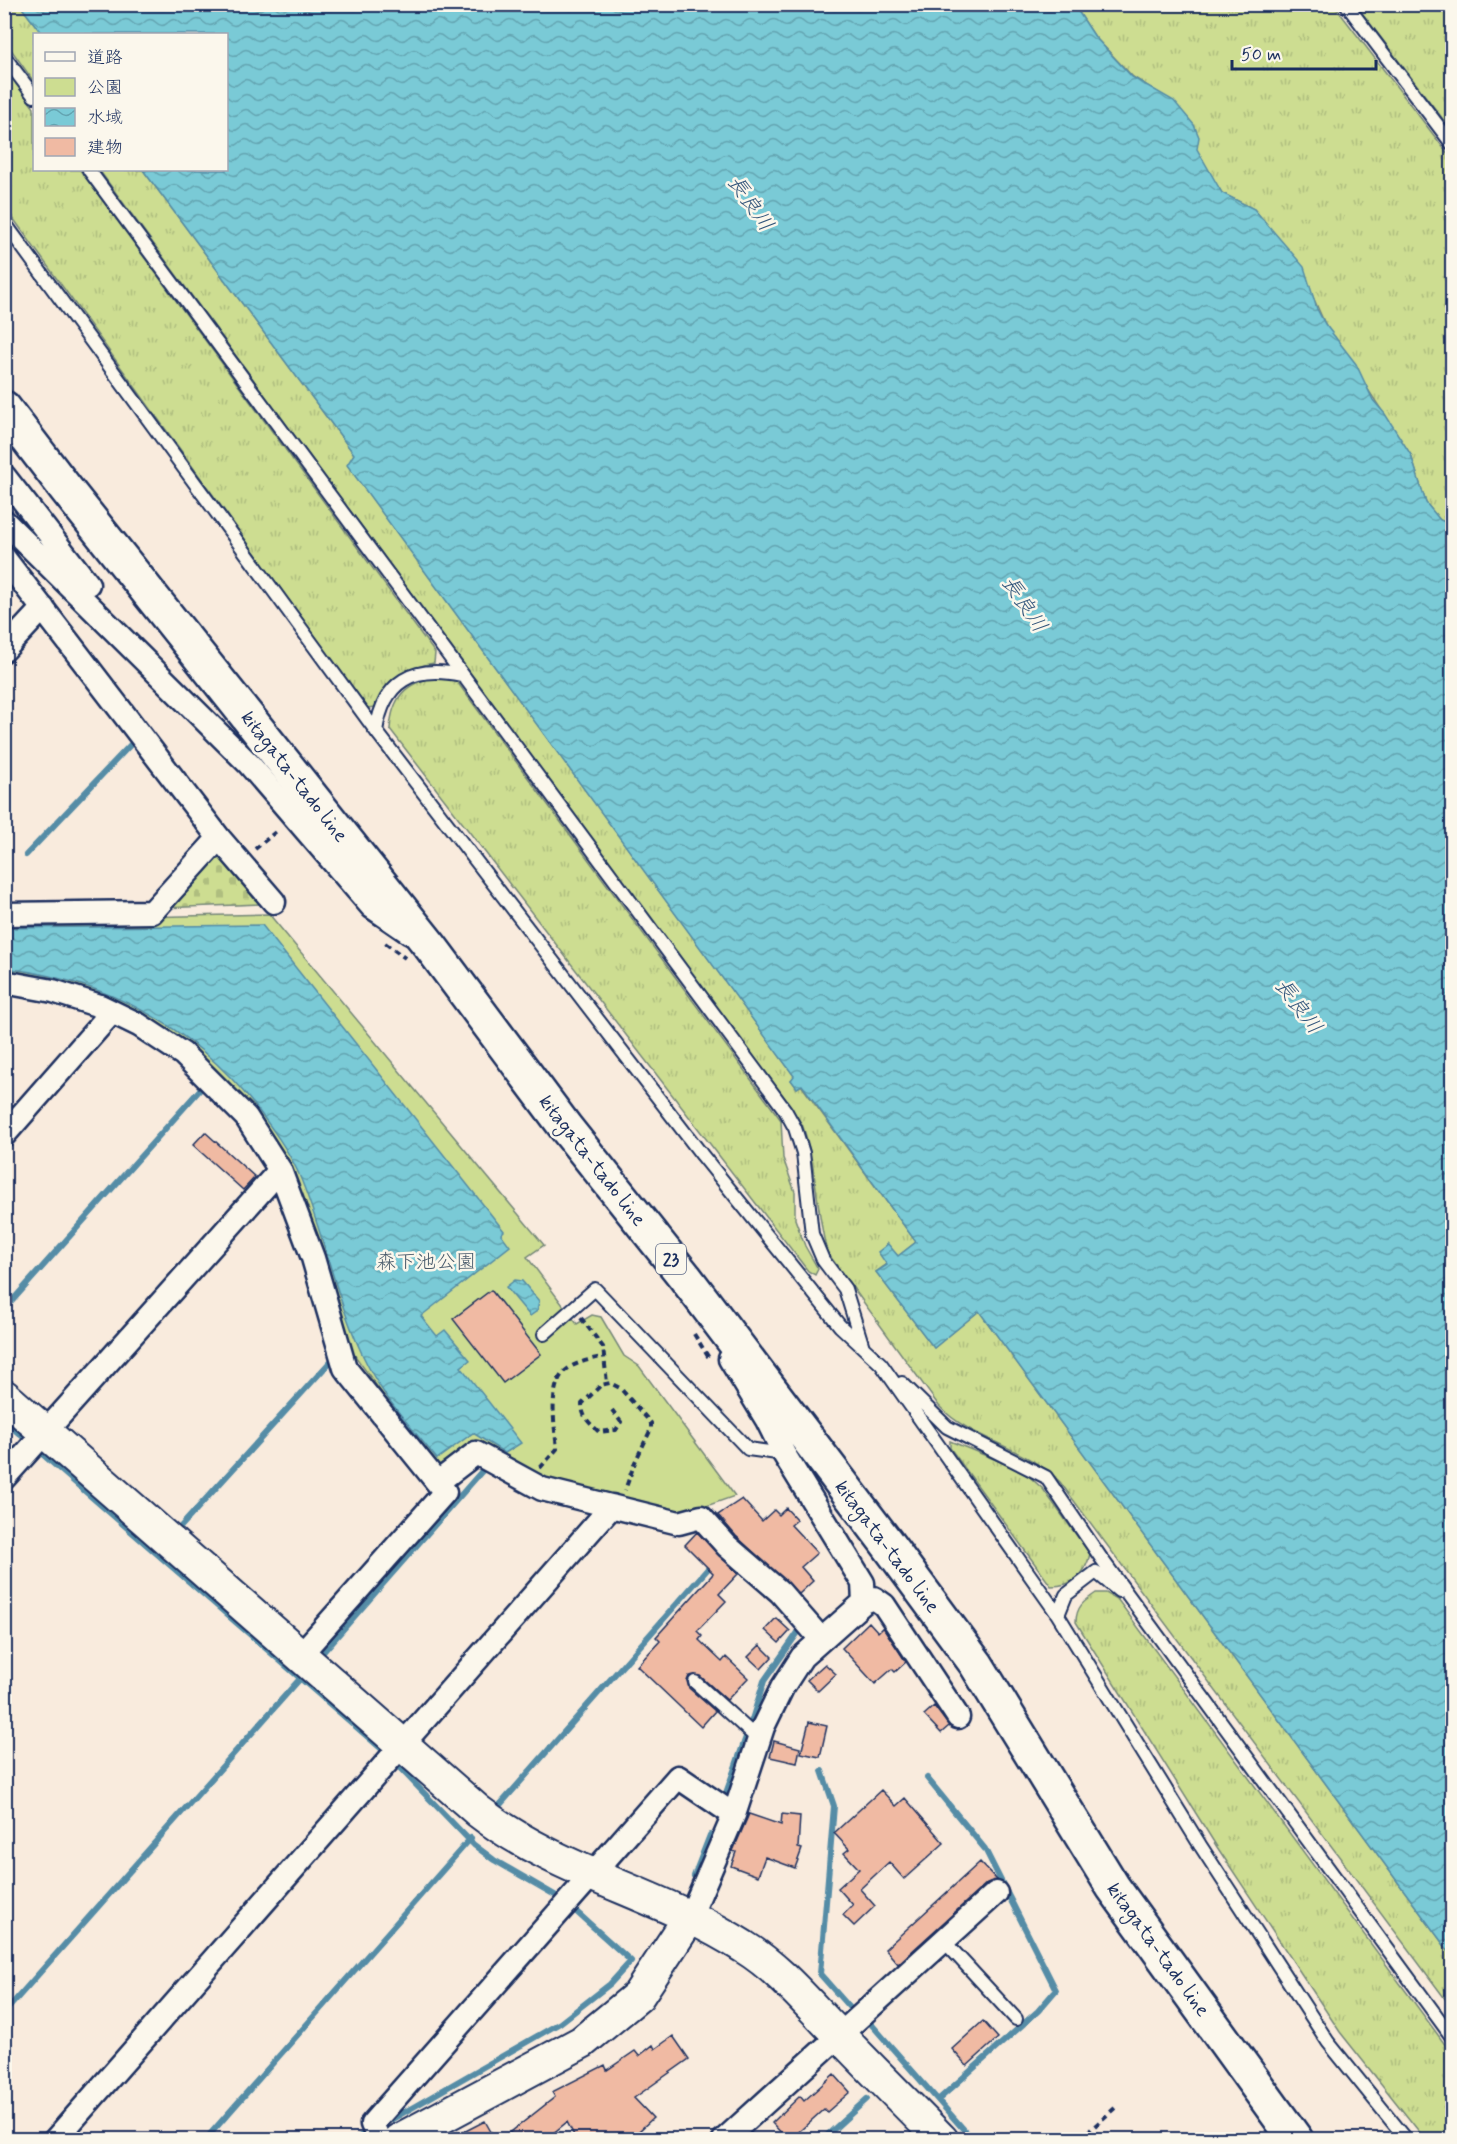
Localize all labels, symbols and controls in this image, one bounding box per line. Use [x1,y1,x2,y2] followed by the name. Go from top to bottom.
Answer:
[33,33,228,171] legend
[1232,33,1376,71] scale bar
[1241,43,1281,67] text: 50 m
[87,46,123,70] text: 道路
[87,76,123,100] text: 公園
[87,106,123,130] text: 水域
[87,136,123,160] text: 建物
[721,170,780,237] water label: 長良川
[995,571,1053,639] water label: 長良川
[233,706,354,849] street label: kitagata-tado line
[1268,973,1328,1040] water label: 長良川
[531,1090,652,1233] street label: kitagata-tado line
[656,1244,686,1274] road number: 23
[376,1249,476,1276] park label: 森下池公園
[827,1475,946,1620] street label: kitagata-tado line
[1099,1877,1216,2023] street label: kitagata-tado line

